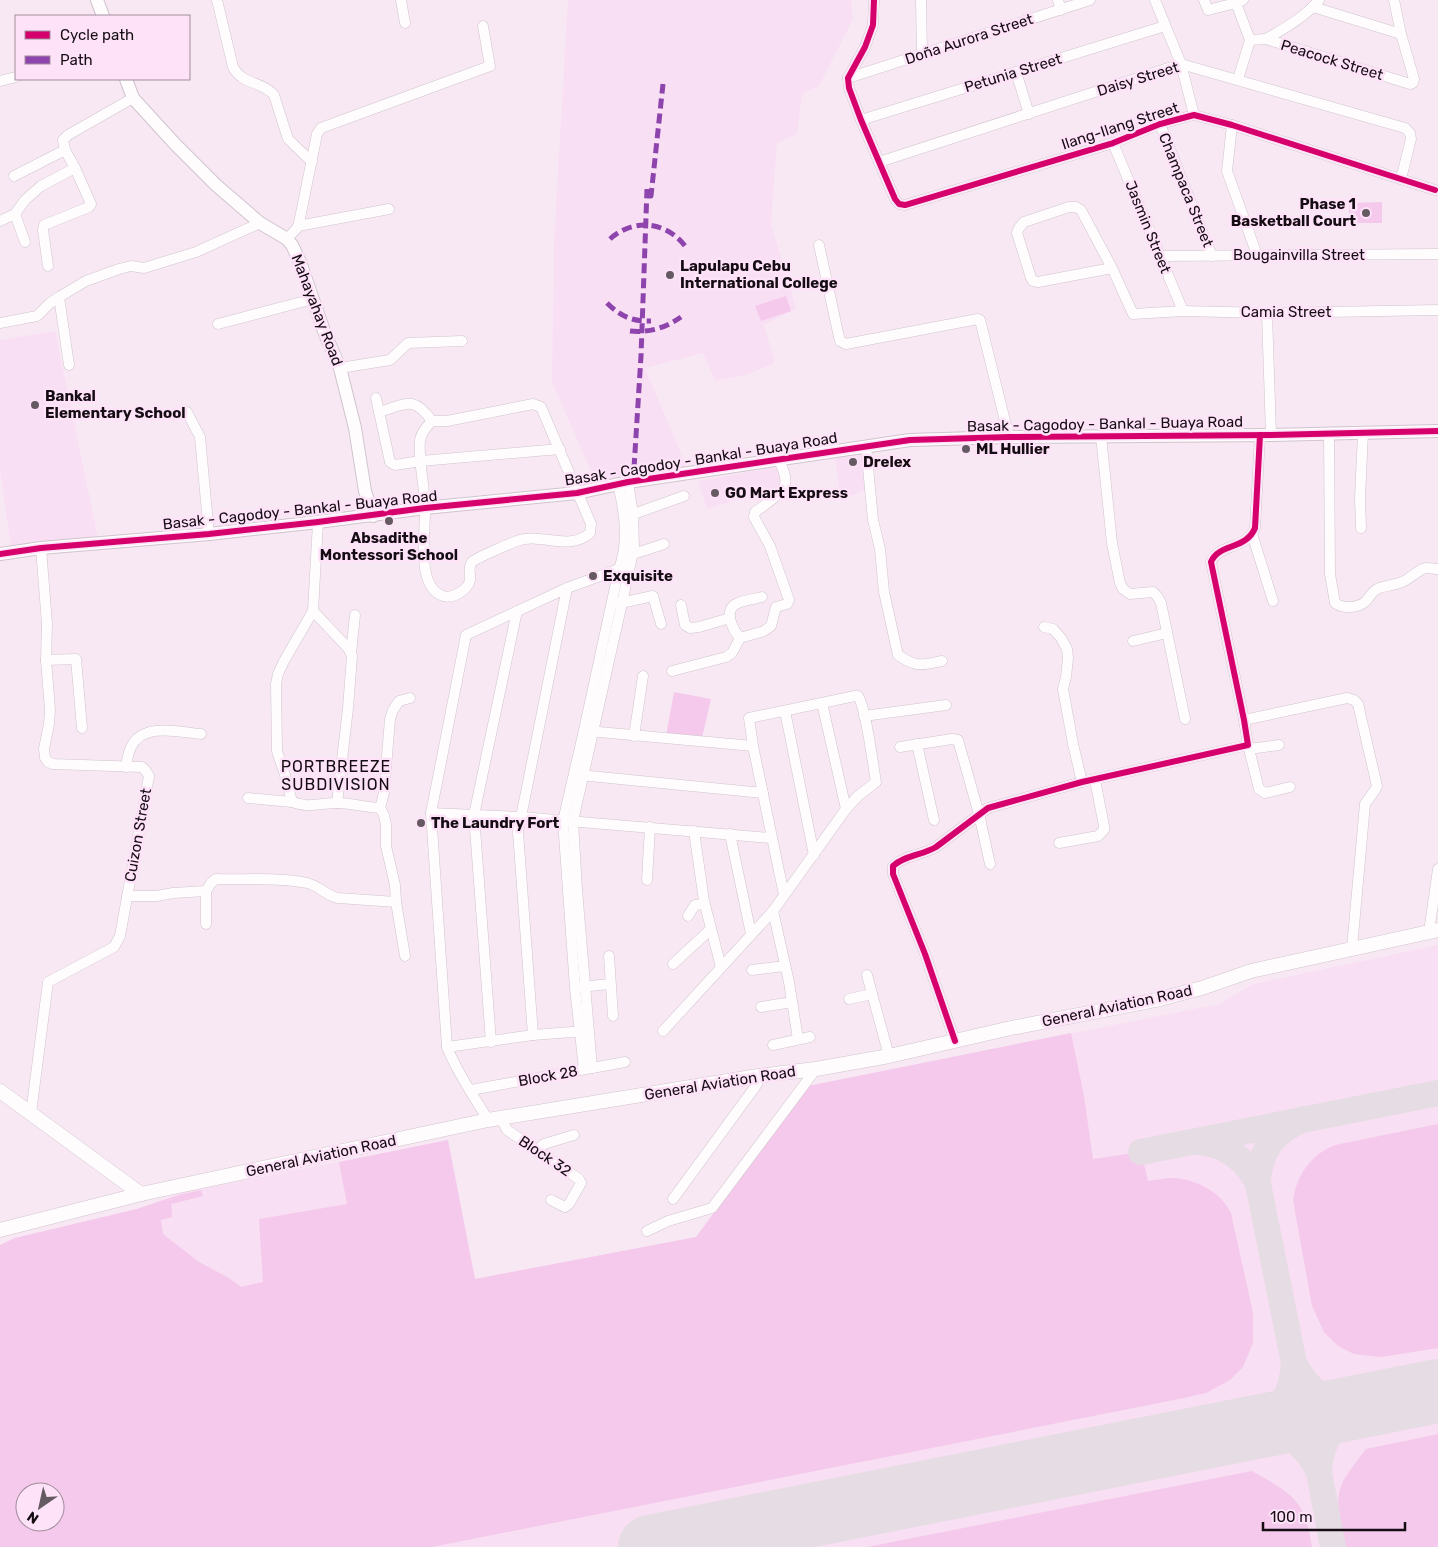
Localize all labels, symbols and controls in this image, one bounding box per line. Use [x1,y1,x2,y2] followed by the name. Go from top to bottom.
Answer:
[903,10,1035,68] street label: Doña Aurora Street
[15,15,190,80] legend
[60,26,134,44] text: Cycle path
[1279,36,1385,84] street label: Peacock Street
[962,50,1064,96] street label: Petunia Street
[60,51,93,69] text: Path
[1095,58,1181,100] street label: Daisy Street
[1059,99,1181,153] street label: Ilang-Ilang Street
[1155,130,1217,250] street label: Champaca Street
[1121,178,1175,276] street label: Jasmin Street
[1231,195,1356,230] place label: Phase 1 Basketball Court
[1360,207,1372,219] marker: Phase 1 Basketball Court
[1233,246,1365,264] street label: Bougainvilla Street
[287,252,347,368] street label: Mahayahay Road
[680,257,838,292] place label: Lapulapu Cebu International College
[664,269,676,281] marker: Lapulapu Cebu International College
[1241,303,1331,321] street label: Camia Street
[45,387,186,422] place label: Bankal Elementary School
[29,399,41,411] marker: Bankal Elementary School
[967,413,1243,435] street label: Basak - Cagodoy - Bankal - Buaya Road
[563,429,839,489] street label: Basak - Cagodoy - Bankal - Buaya Road
[976,440,1050,458] place label: ML Hullier
[960,443,972,455] marker: ML Hullier
[863,453,911,471] place label: Drelex
[847,456,859,468] marker: Drelex
[725,484,848,502] place label: GO Mart Express
[162,487,438,533] street label: Basak - Cagodoy - Bankal - Buaya Road
[709,487,721,499] marker: GO Mart Express
[383,515,395,527] marker: Absadithe Montessori School
[320,529,458,564] place label: Absadithe Montessori School
[603,567,673,585] place label: Exquisite
[587,570,599,582] marker: Exquisite
[281,757,391,794] district label: PORTBREEZE SUBDIVISION
[121,787,155,883] street label: Cuizon Street
[431,814,559,832] place label: The Laundry Fort
[415,817,427,829] marker: The Laundry Fort
[1040,981,1194,1031] street label: General Aviation Road
[517,1062,579,1090] street label: Block 28
[643,1062,797,1104] street label: General Aviation Road
[244,1131,398,1181] street label: General Aviation Road
[515,1132,575,1180] street label: Block 32
[15,1482,65,1532] north arrow
[1263,1500,1406,1532] scale bar
[24,1507,42,1527] text: N
[1270,1508,1312,1526] text: 100 m

